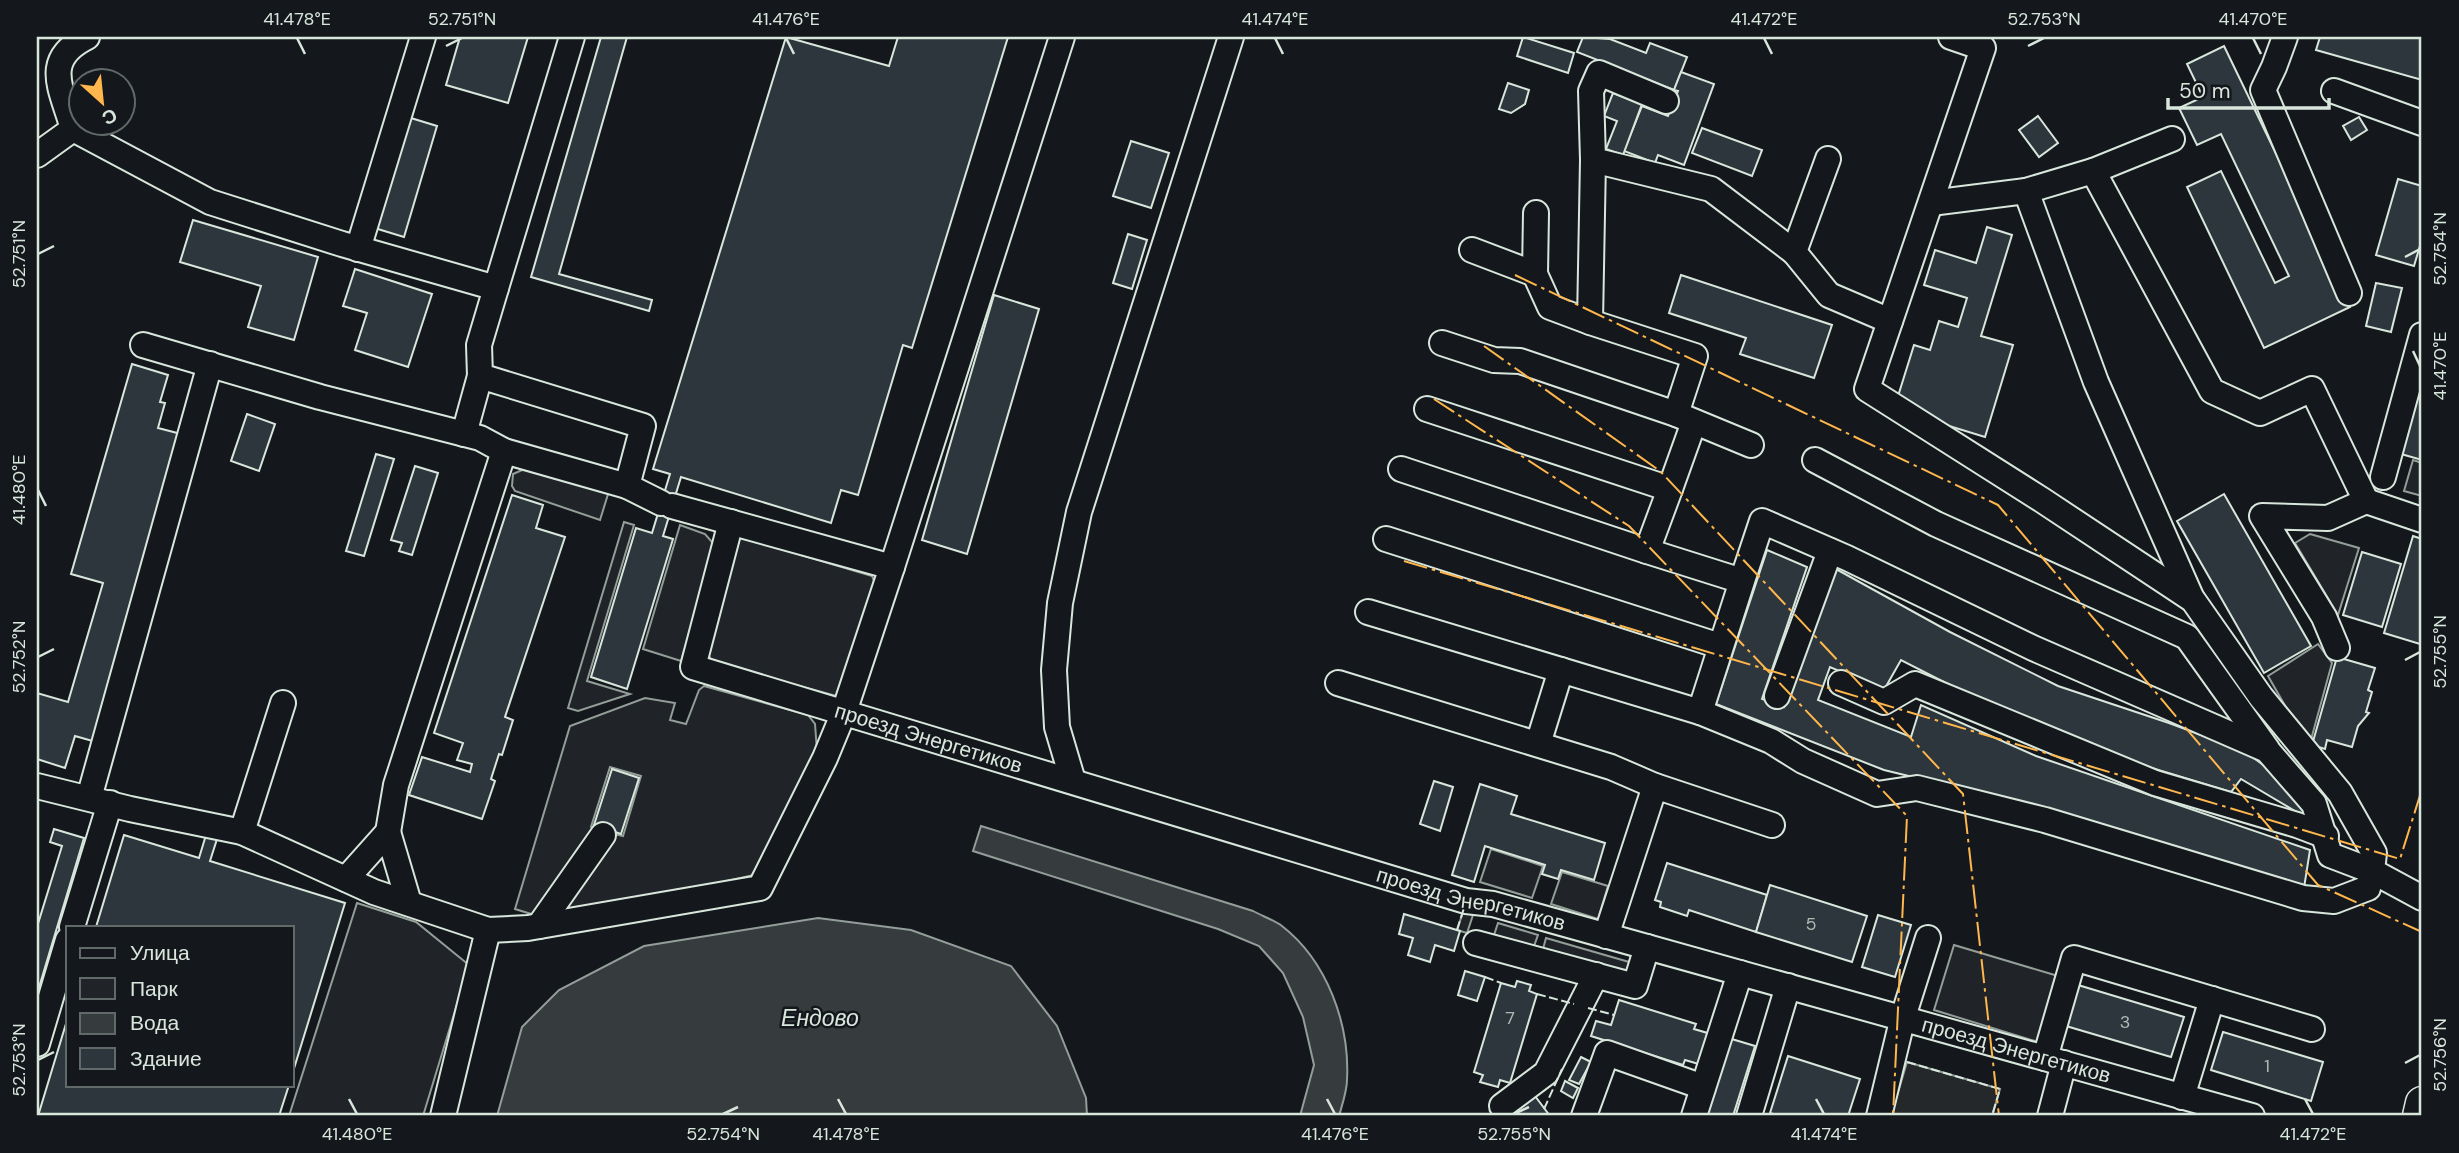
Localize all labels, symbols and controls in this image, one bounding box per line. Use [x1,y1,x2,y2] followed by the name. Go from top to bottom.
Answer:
[263,7,331,31] text: 41.478°E
[428,7,496,31] text: 52.751°N
[752,7,820,31] text: 41.476°E
[1242,7,1308,31] text: 41.474°E
[1731,7,1797,31] text: 41.472°E
[2007,7,2081,31] text: 52.753°N
[2218,7,2288,31] text: 41.470°E
[66,66,136,136] north arrow
[2168,66,2330,110] scale bar
[2179,77,2230,105] text: 50 m
[97,102,121,131] text: С
[2428,212,2452,286] text: 52.754°N
[7,220,31,288] text: 52.751°N
[2428,331,2452,401] text: 41.470°E
[7,455,31,525] text: 41.480°E
[2428,615,2452,689] text: 52.755°N
[7,621,31,693] text: 52.752°N
[831,697,1026,780] street label: проезд Энергетиков
[1373,861,1569,938] street label: проезд Энергетиков
[1806,912,1816,936] house number: 5
[66,926,294,1086] legend
[130,939,190,967] text: Улица
[130,975,178,1003] text: Парк
[781,1003,859,1033] water label: Ендово
[1505,1006,1515,1030] house number: 7
[130,1009,179,1037] text: Вода
[1919,1010,2114,1090] street label: проезд Энергетиков
[2120,1010,2130,1034] house number: 3
[2428,1018,2452,1092] text: 52.756°N
[7,1023,31,1097] text: 52.753°N
[130,1045,202,1073] text: Здание
[2264,1054,2270,1078] house number: 1
[322,1122,392,1146] text: 41.480°E
[686,1122,760,1146] text: 52.754°N
[812,1122,880,1146] text: 41.478°E
[1301,1122,1369,1146] text: 41.476°E
[1477,1122,1551,1146] text: 52.755°N
[1791,1122,1857,1146] text: 41.474°E
[2280,1122,2346,1146] text: 41.472°E

